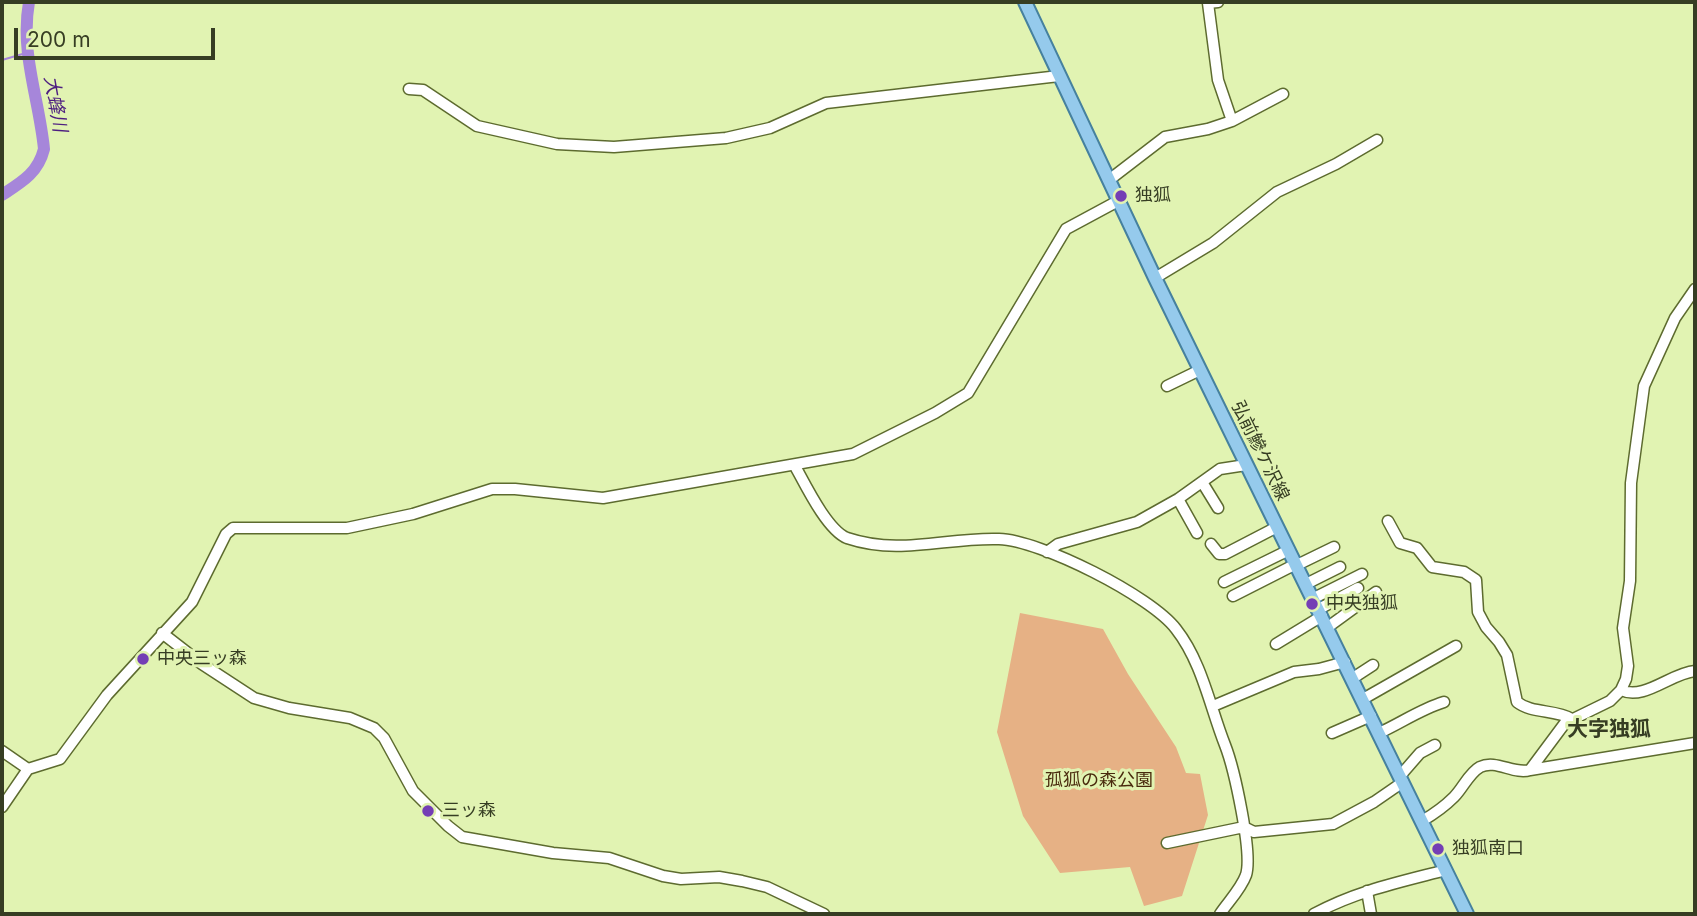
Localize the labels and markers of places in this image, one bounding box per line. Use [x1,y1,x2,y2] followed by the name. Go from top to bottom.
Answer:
[1135,185,1171,207] place label: 独狐
[1113,188,1129,204] marker: 独狐
[1326,593,1398,615] place label: 中央独狐
[1304,596,1320,612] marker: 中央独狐
[157,648,247,670] place label: 中央三ッ森
[135,651,151,667] marker: 中央三ッ森
[442,800,496,822] place label: 三ッ森
[420,803,436,819] marker: 三ッ森
[1452,838,1524,860] place label: 独狐南口
[1430,841,1446,857] marker: 独狐南口

